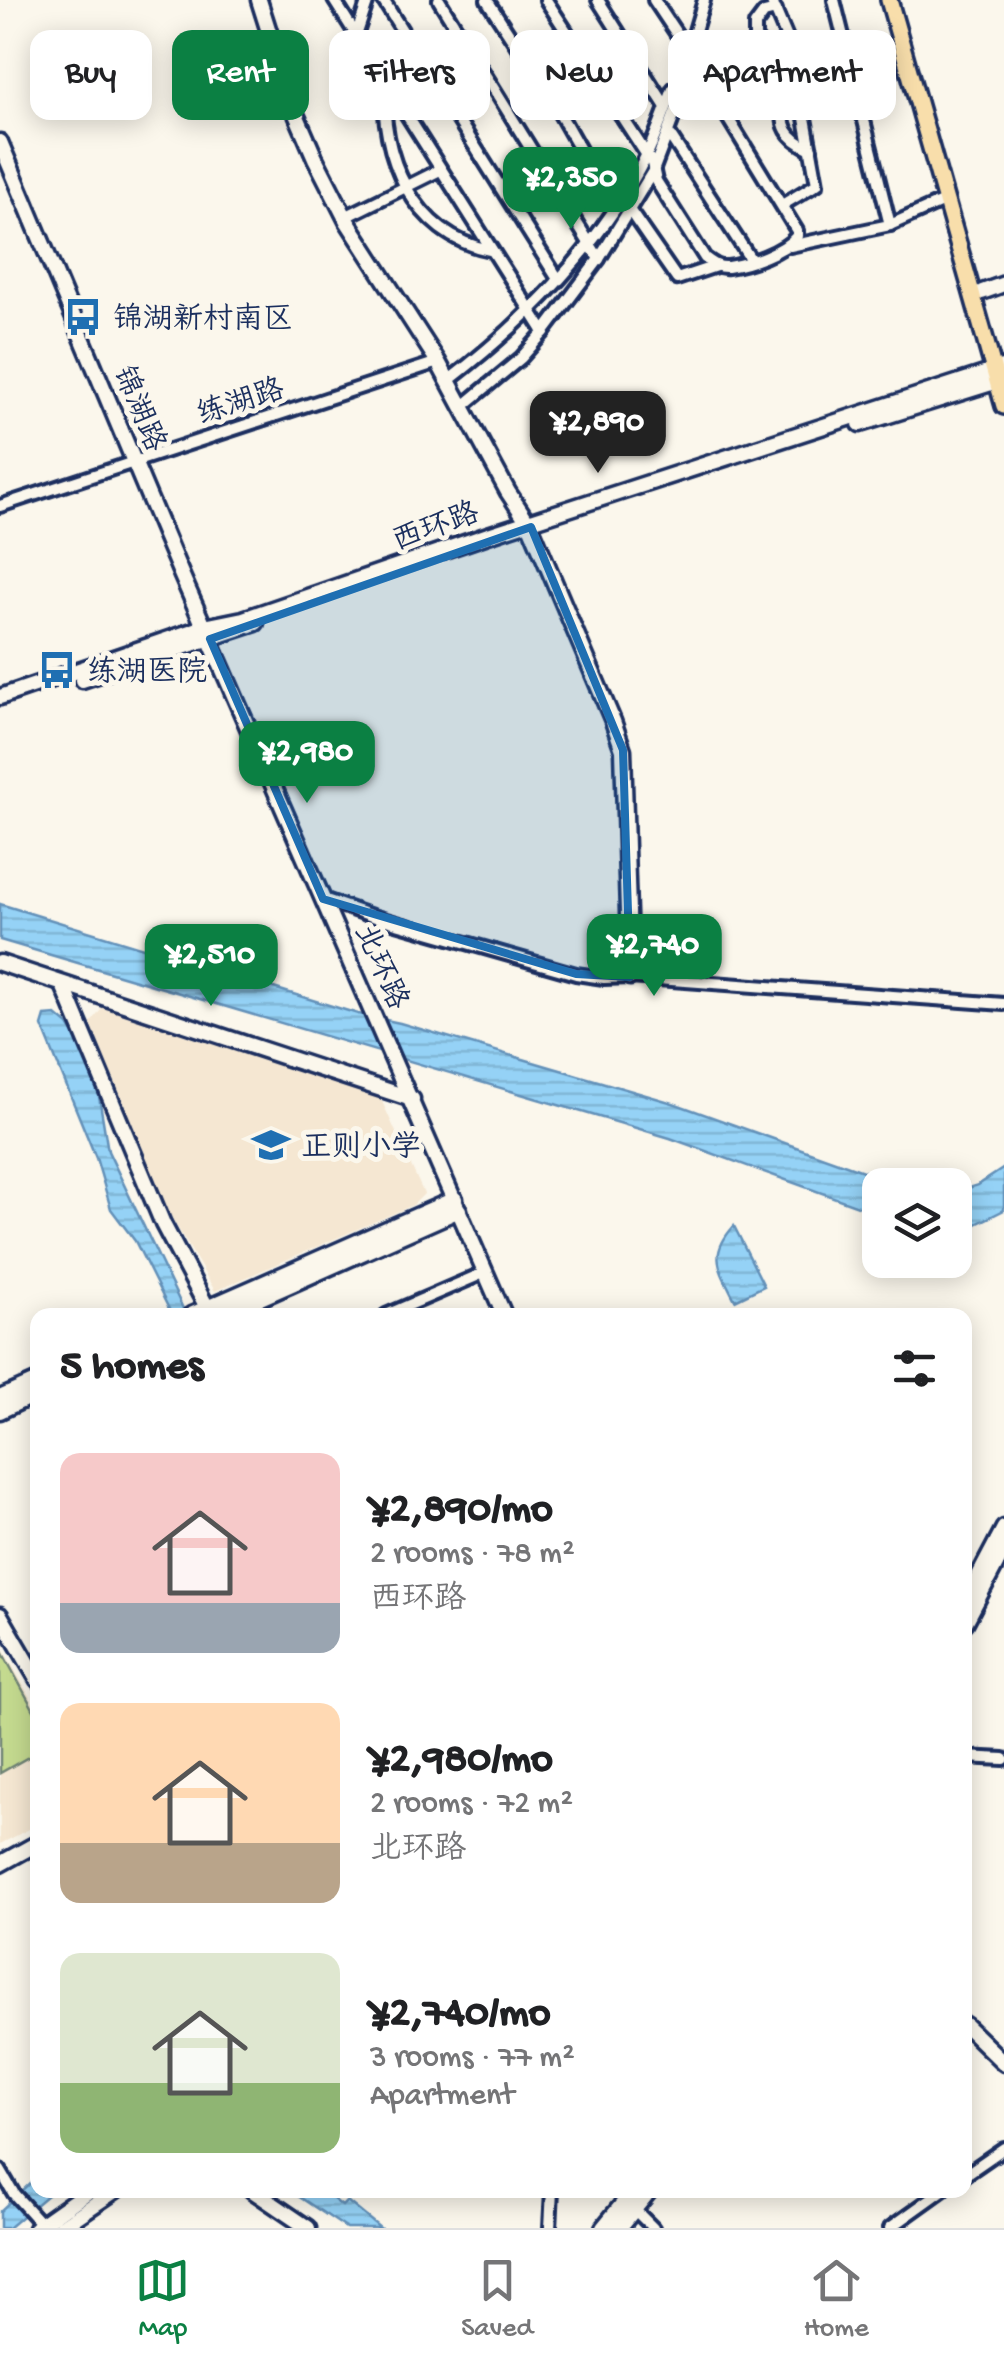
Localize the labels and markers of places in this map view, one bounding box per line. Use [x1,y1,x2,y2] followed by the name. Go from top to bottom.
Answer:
[490,147,652,232] pin: ¥2,350
[62,296,104,338] bus stop icon: 锦湖新村南区
[113,302,293,339] place label: 锦湖新村南区
[517,391,679,476] pin: ¥2,890
[36,649,78,691] bus stop icon: 练湖医院
[87,655,207,692] place label: 练湖医院
[226,721,388,806] pin: ¥2,980
[573,914,735,999] pin: ¥2,740
[130,924,292,1009] pin: ¥2,510
[250,1124,292,1166] school or university icon: 正则小学
[301,1130,421,1167] place label: 正则小学

